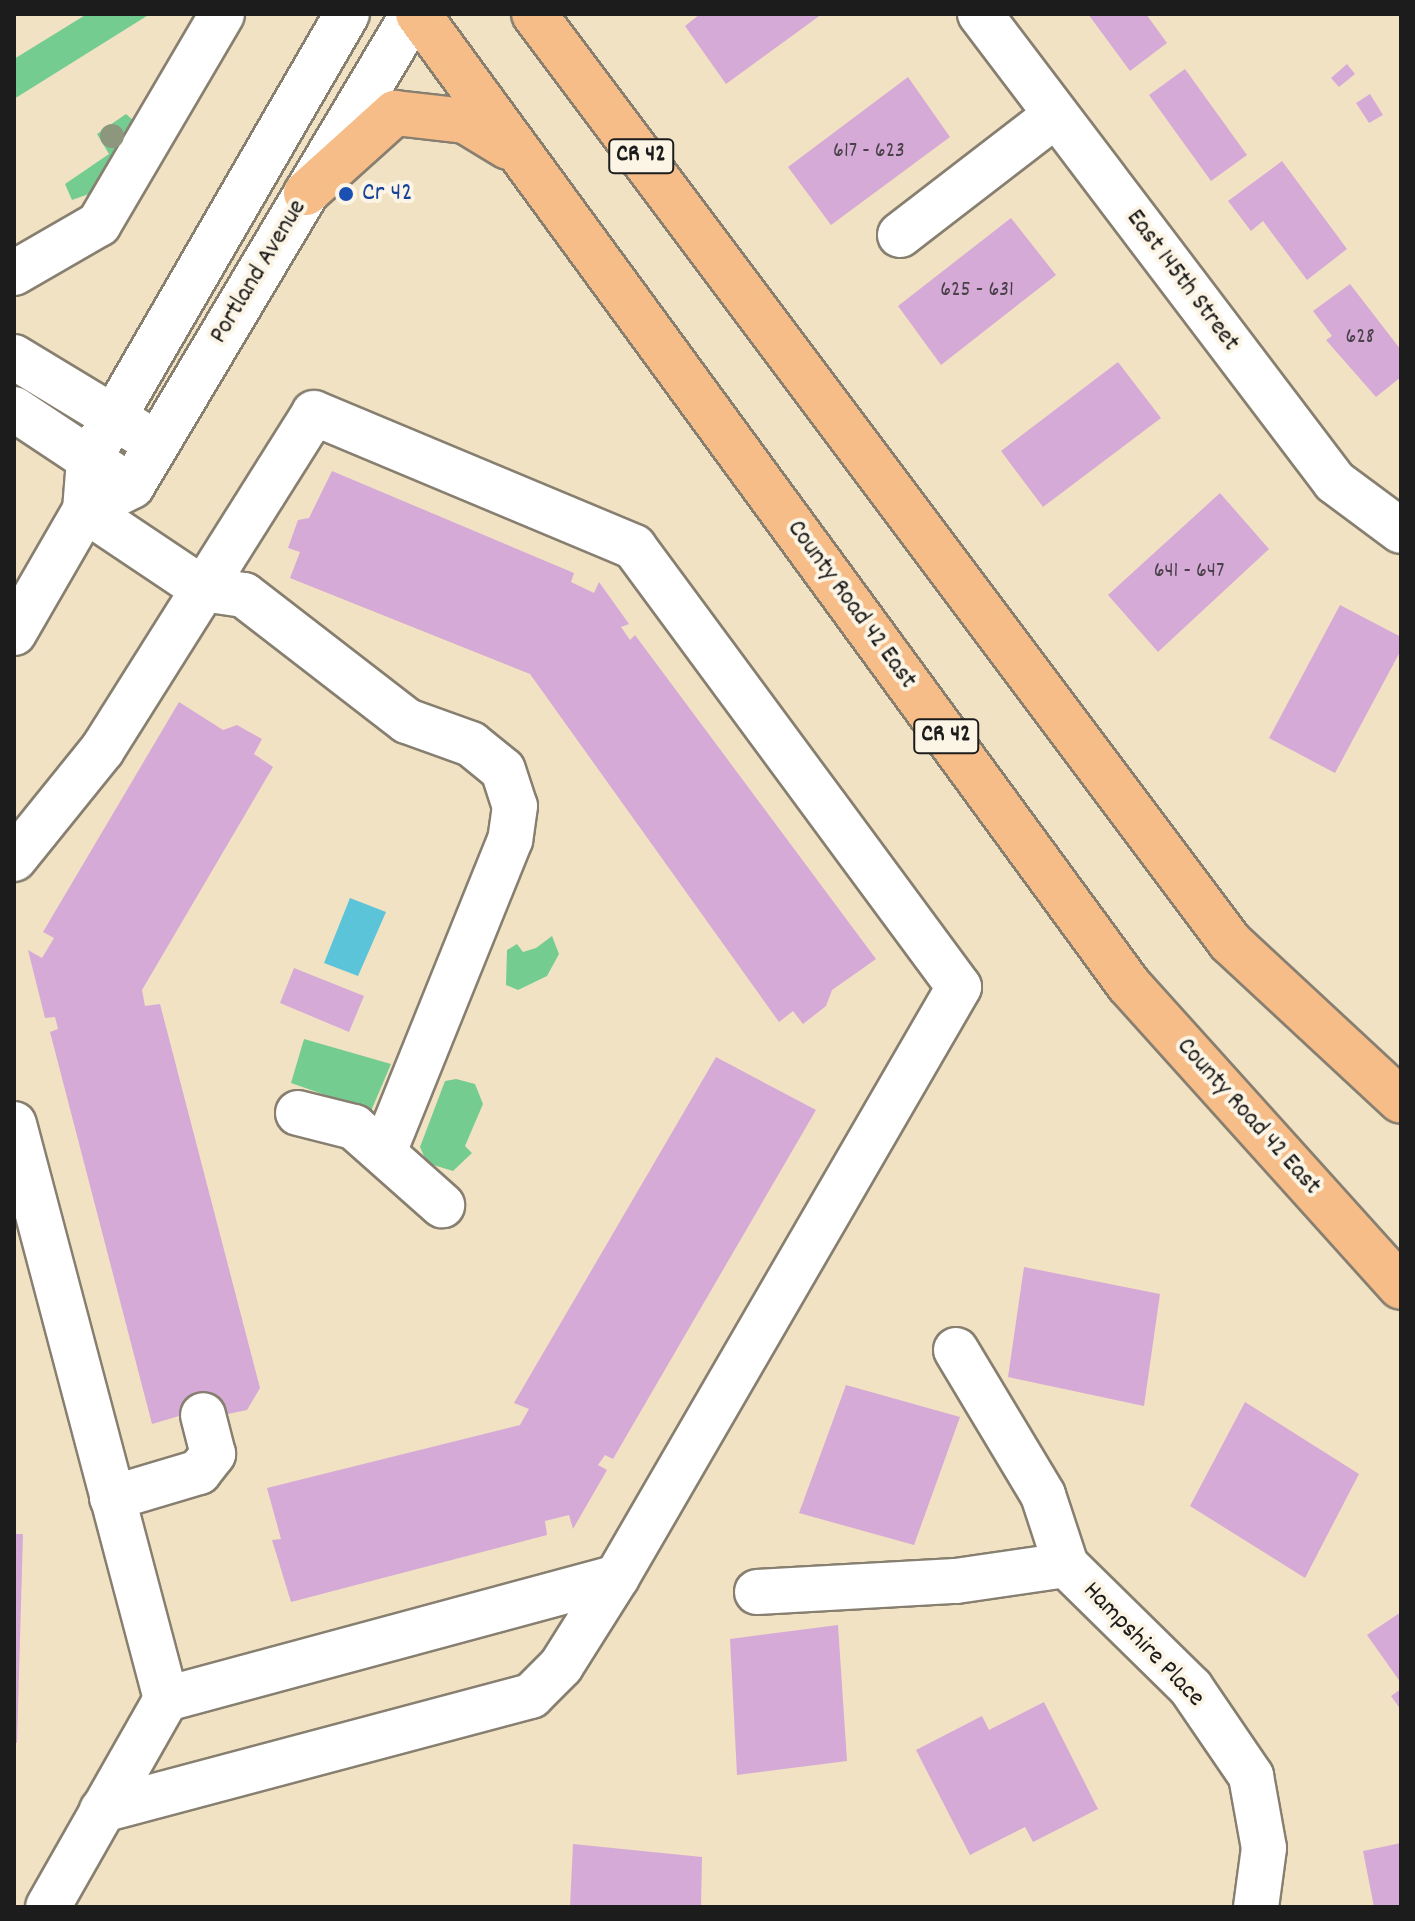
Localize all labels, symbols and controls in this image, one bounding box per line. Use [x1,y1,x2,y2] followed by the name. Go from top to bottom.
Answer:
[607,136,675,176] road number: CR 42
[833,139,905,165] house number: 617 - 623
[362,178,413,210] place label: Cr 42
[337,185,355,203] marker: Cr 42
[204,194,314,350] street label: Portland Avenue
[1118,204,1246,358] street label: East 145th Street
[940,278,1014,304] house number: 625 - 631
[1345,325,1375,351] house number: 628
[779,515,923,695] street label: County Road 42 East
[1154,559,1224,585] house number: 641 - 647
[912,716,980,756] road number: CR 42
[1169,1032,1327,1202] street label: County Road 42 East
[1075,1576,1211,1714] street label: Hampshire Place

